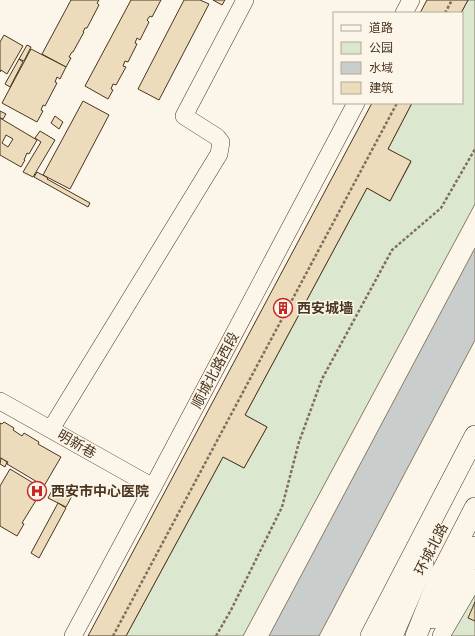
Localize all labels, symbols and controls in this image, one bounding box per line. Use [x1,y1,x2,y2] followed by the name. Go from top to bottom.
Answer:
[333,12,463,104] legend
[369,20,393,35] text: 道路
[369,40,393,55] text: 公园
[369,60,393,75] text: 水域
[369,80,393,95] text: 建筑
[272,297,294,319] building icon: 西安城墙
[297,299,353,317] place label: 西安城墙
[187,329,243,411] street label: 顺城北路西段
[54,426,100,462] street label: 明新巷
[26,480,48,502] hospital icon: 西安市中心医院
[51,482,149,500] place label: 西安市中心医院
[410,520,452,578] street label: 环城北路

